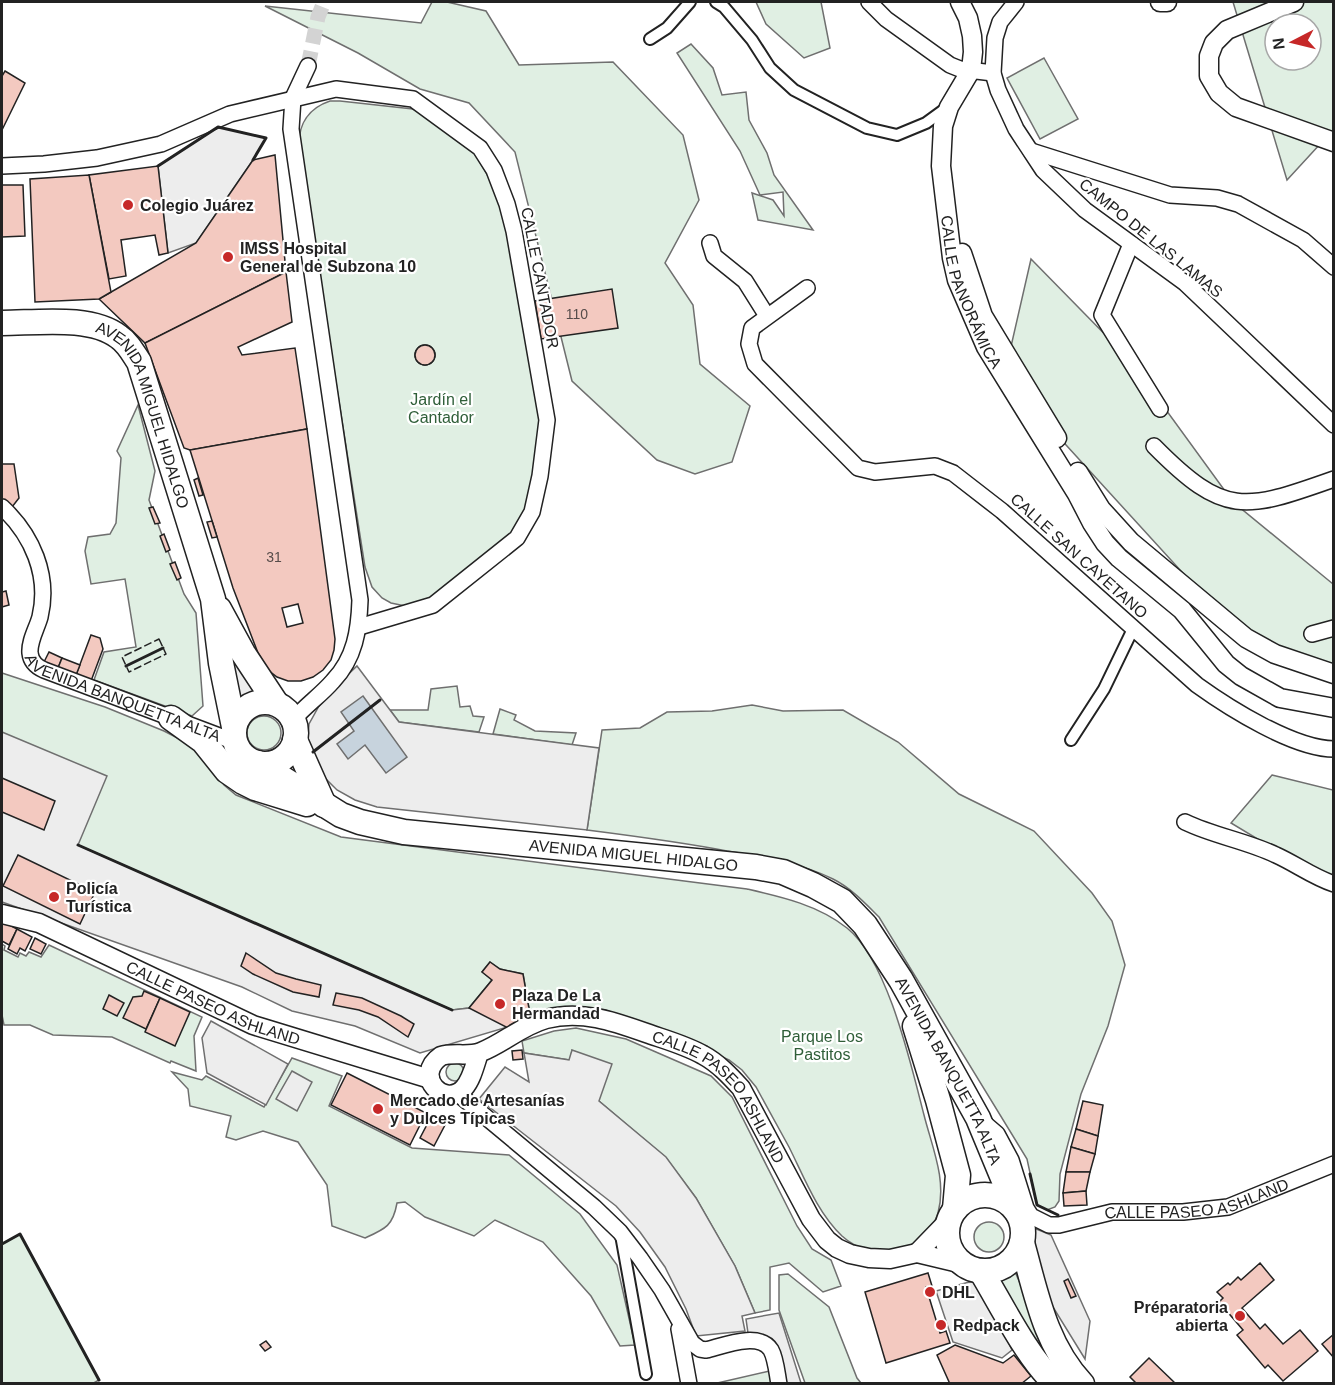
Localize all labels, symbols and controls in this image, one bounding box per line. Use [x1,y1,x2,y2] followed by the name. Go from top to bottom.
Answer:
[1263,12,1323,72] north arrow
[1269,37,1288,51] text: N
[1076,175,1226,301] street label: CAMPO DE LAS LAMAS
[140,197,254,214] place label: Colegio Juárez
[121,198,135,212] marker: Colegio Juárez
[518,206,562,350] street label: CALLE CANTADOR
[938,214,1006,371] street label: CALLE PANORÁMICA
[240,240,416,275] place label: IMSS Hospital General de Subzona 10
[221,250,235,264] marker: IMSS Hospital General de Subzona 10
[566,306,588,322] house number: 110
[94,318,193,510] street label: AVENIDA MIGUEL HIDALGO
[408,391,475,426] park label: Jardín el Cantador
[1007,490,1151,622] street label: CALLE SAN CAYETANO
[266,549,282,565] house number: 31
[22,651,223,744] street label: AVENIDA BANQUETTA ALTA
[528,836,739,874] street label: AVENIDA MIGUEL HIDALGO
[66,880,132,915] place label: Policía Turística
[47,890,61,904] marker: Policía Turística
[124,957,302,1047] street label: CALLE PASEO ASHLAND
[893,974,1005,1167] street label: AVENIDA BANQUETTA ALTA
[512,987,601,1022] place label: Plaza De La Hermandad
[493,997,507,1011] marker: Plaza De La Hermandad
[650,1027,788,1166] street label: CALLE PASEO ASHLAND
[781,1028,863,1063] park label: Parque Los Pastitos
[390,1092,565,1127] place label: Mercado de Artesanías y Dulces Típicas
[371,1102,385,1116] marker: Mercado de Artesanías y Dulces Típicas
[1103,1175,1291,1222] street label: CALLE PASEO ASHLAND
[942,1284,975,1301] place label: DHL
[923,1285,937,1299] marker: DHL
[1134,1299,1228,1334] place label: Préparatoria abierta
[1233,1309,1247,1323] marker: Préparatoria abierta
[953,1317,1020,1334] place label: Redpack
[934,1318,948,1332] marker: Redpack

